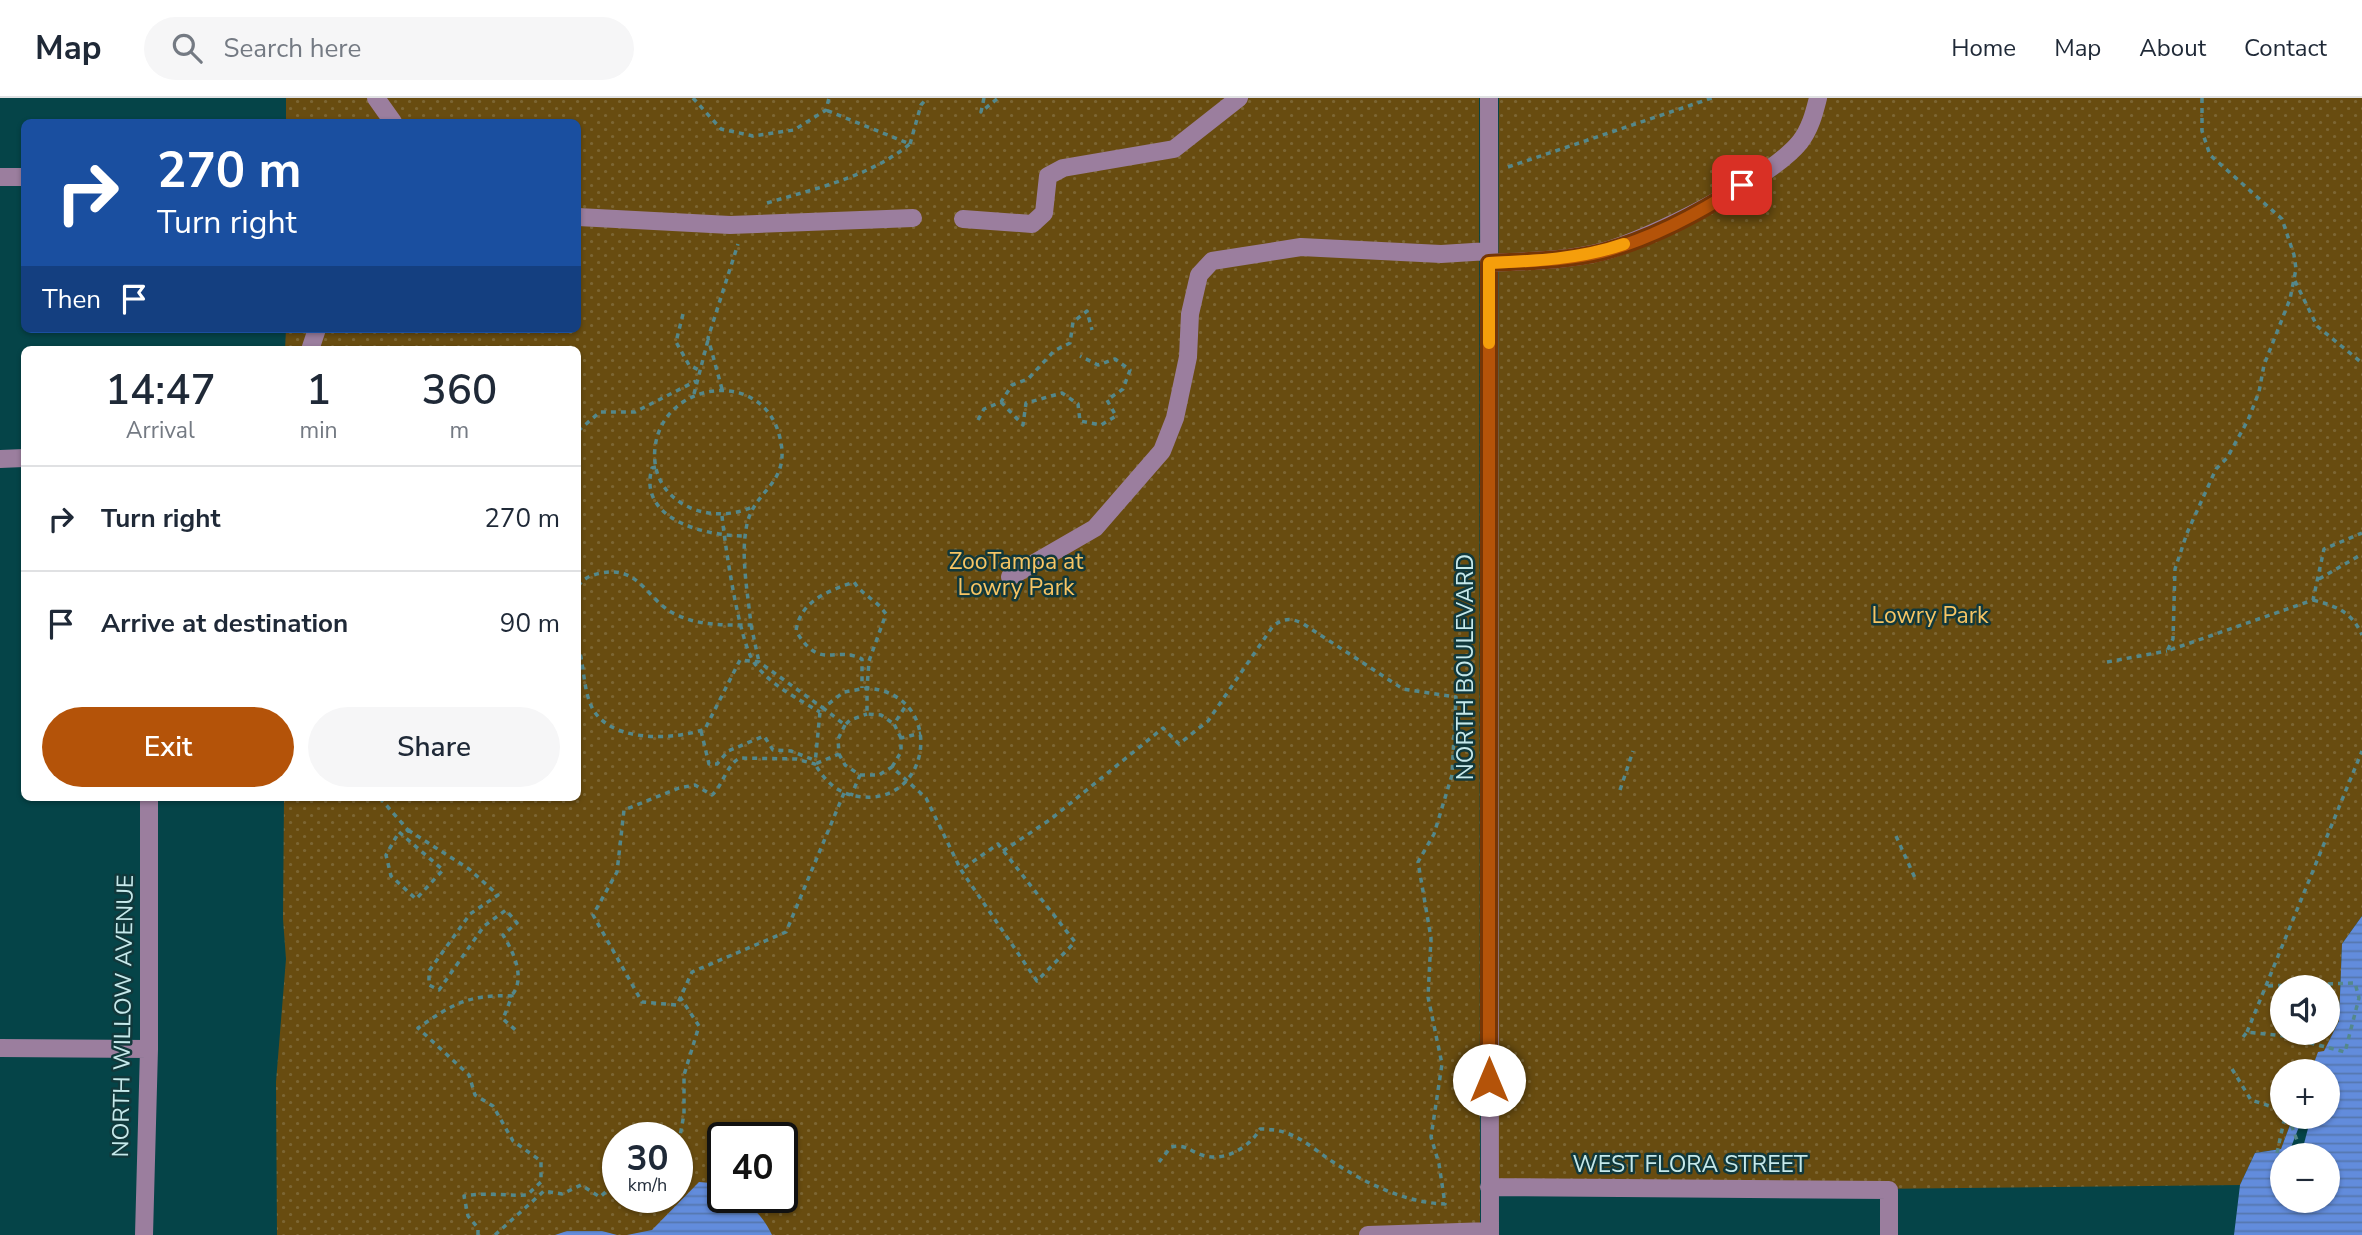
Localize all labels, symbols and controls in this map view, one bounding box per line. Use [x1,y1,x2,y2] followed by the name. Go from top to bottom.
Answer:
[144,17,634,80] search box
[35,26,102,71] text: Map
[168,29,206,67] icon: search
[224,31,361,66] text: Search here
[1951,32,2016,64] text: Home
[2054,32,2101,64] text: Map
[2139,32,2206,64] text: About
[2244,32,2327,64] text: Contact
[157,137,301,204] text: 270 m
[42,147,133,238] icon: right
[1712,155,1772,215] pin
[1723,166,1761,204] icon: arrive
[157,201,297,244] text: Turn right
[115,280,153,318] icon: arrive
[42,282,101,317] text: Then
[105,362,216,419] text: 14:47
[306,362,331,419] text: 1
[421,362,497,419] text: 360
[126,415,195,446] text: Arrival
[300,415,338,446] text: min
[449,415,469,446] text: m
[42,500,80,538] icon: right
[101,501,220,536] text: Turn right
[484,501,560,536] text: 270 m
[949,546,1084,603] park label: ZooTampa at Lowry Park
[1450,554,1481,780] street label: NORTH BOULEVARD
[1872,600,1989,631] park label: Lowry Park
[42,605,80,643] icon: arrive
[101,606,348,641] text: Arrive at destination
[500,606,560,641] text: 90 m
[42,707,294,787] button: Exit
[308,707,560,787] button: Share
[105,874,141,1158] street label: NORTH WILLOW AVENUE
[2270,975,2340,1213] map controls
[2270,975,2340,1045] button: sound
[1452,1043,1526,1117] position arrow
[2270,1059,2340,1129] button: +
[707,1122,798,1213] speed limit sign: 40
[626,1135,669,1182] text: 30
[2270,1143,2340,1213] button: −
[1572,1149,1808,1180] street label: WEST FLORA STREET
[628,1173,667,1197] text: km/h

